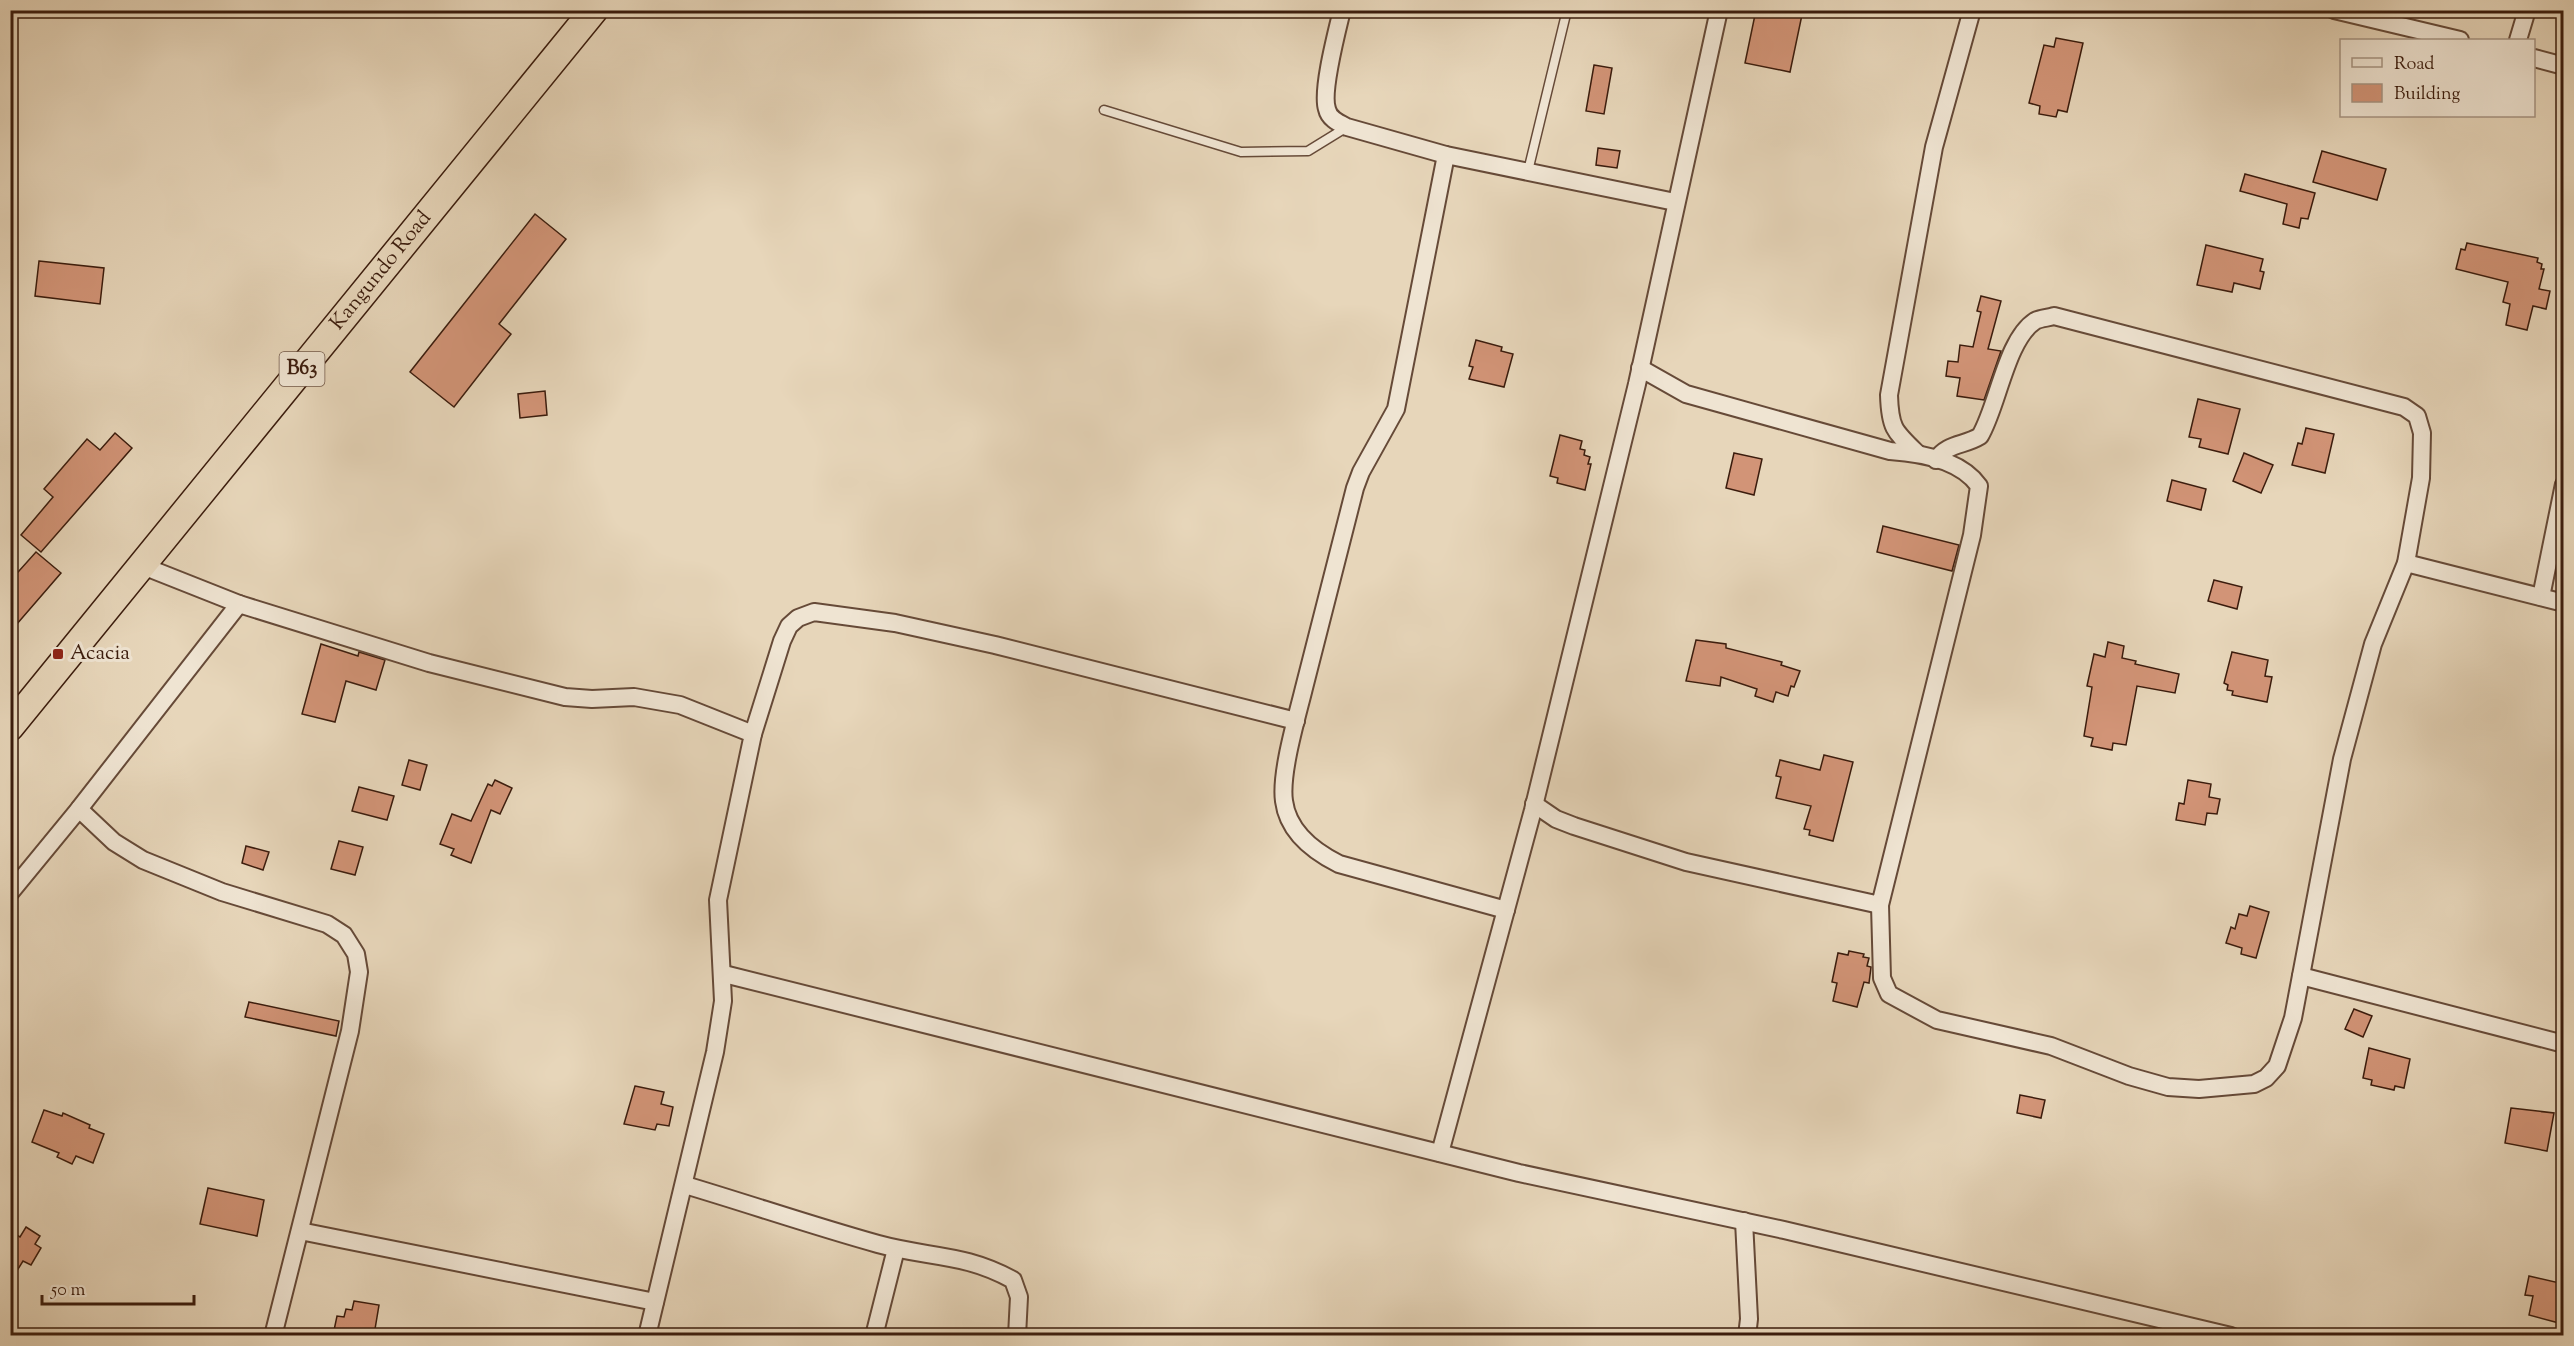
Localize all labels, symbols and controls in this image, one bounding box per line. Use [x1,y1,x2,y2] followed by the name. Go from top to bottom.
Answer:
[2340,39,2535,117] legend
[2394,52,2434,78] text: Road
[2394,82,2460,108] text: Building
[323,205,439,337] street label: Kangundo Road
[280,352,324,386] road number: B63
[70,639,130,669] place label: Acacia
[51,647,65,661] marker: Acacia
[42,1268,194,1306] scale bar
[50,1278,86,1304] text: 50 m

